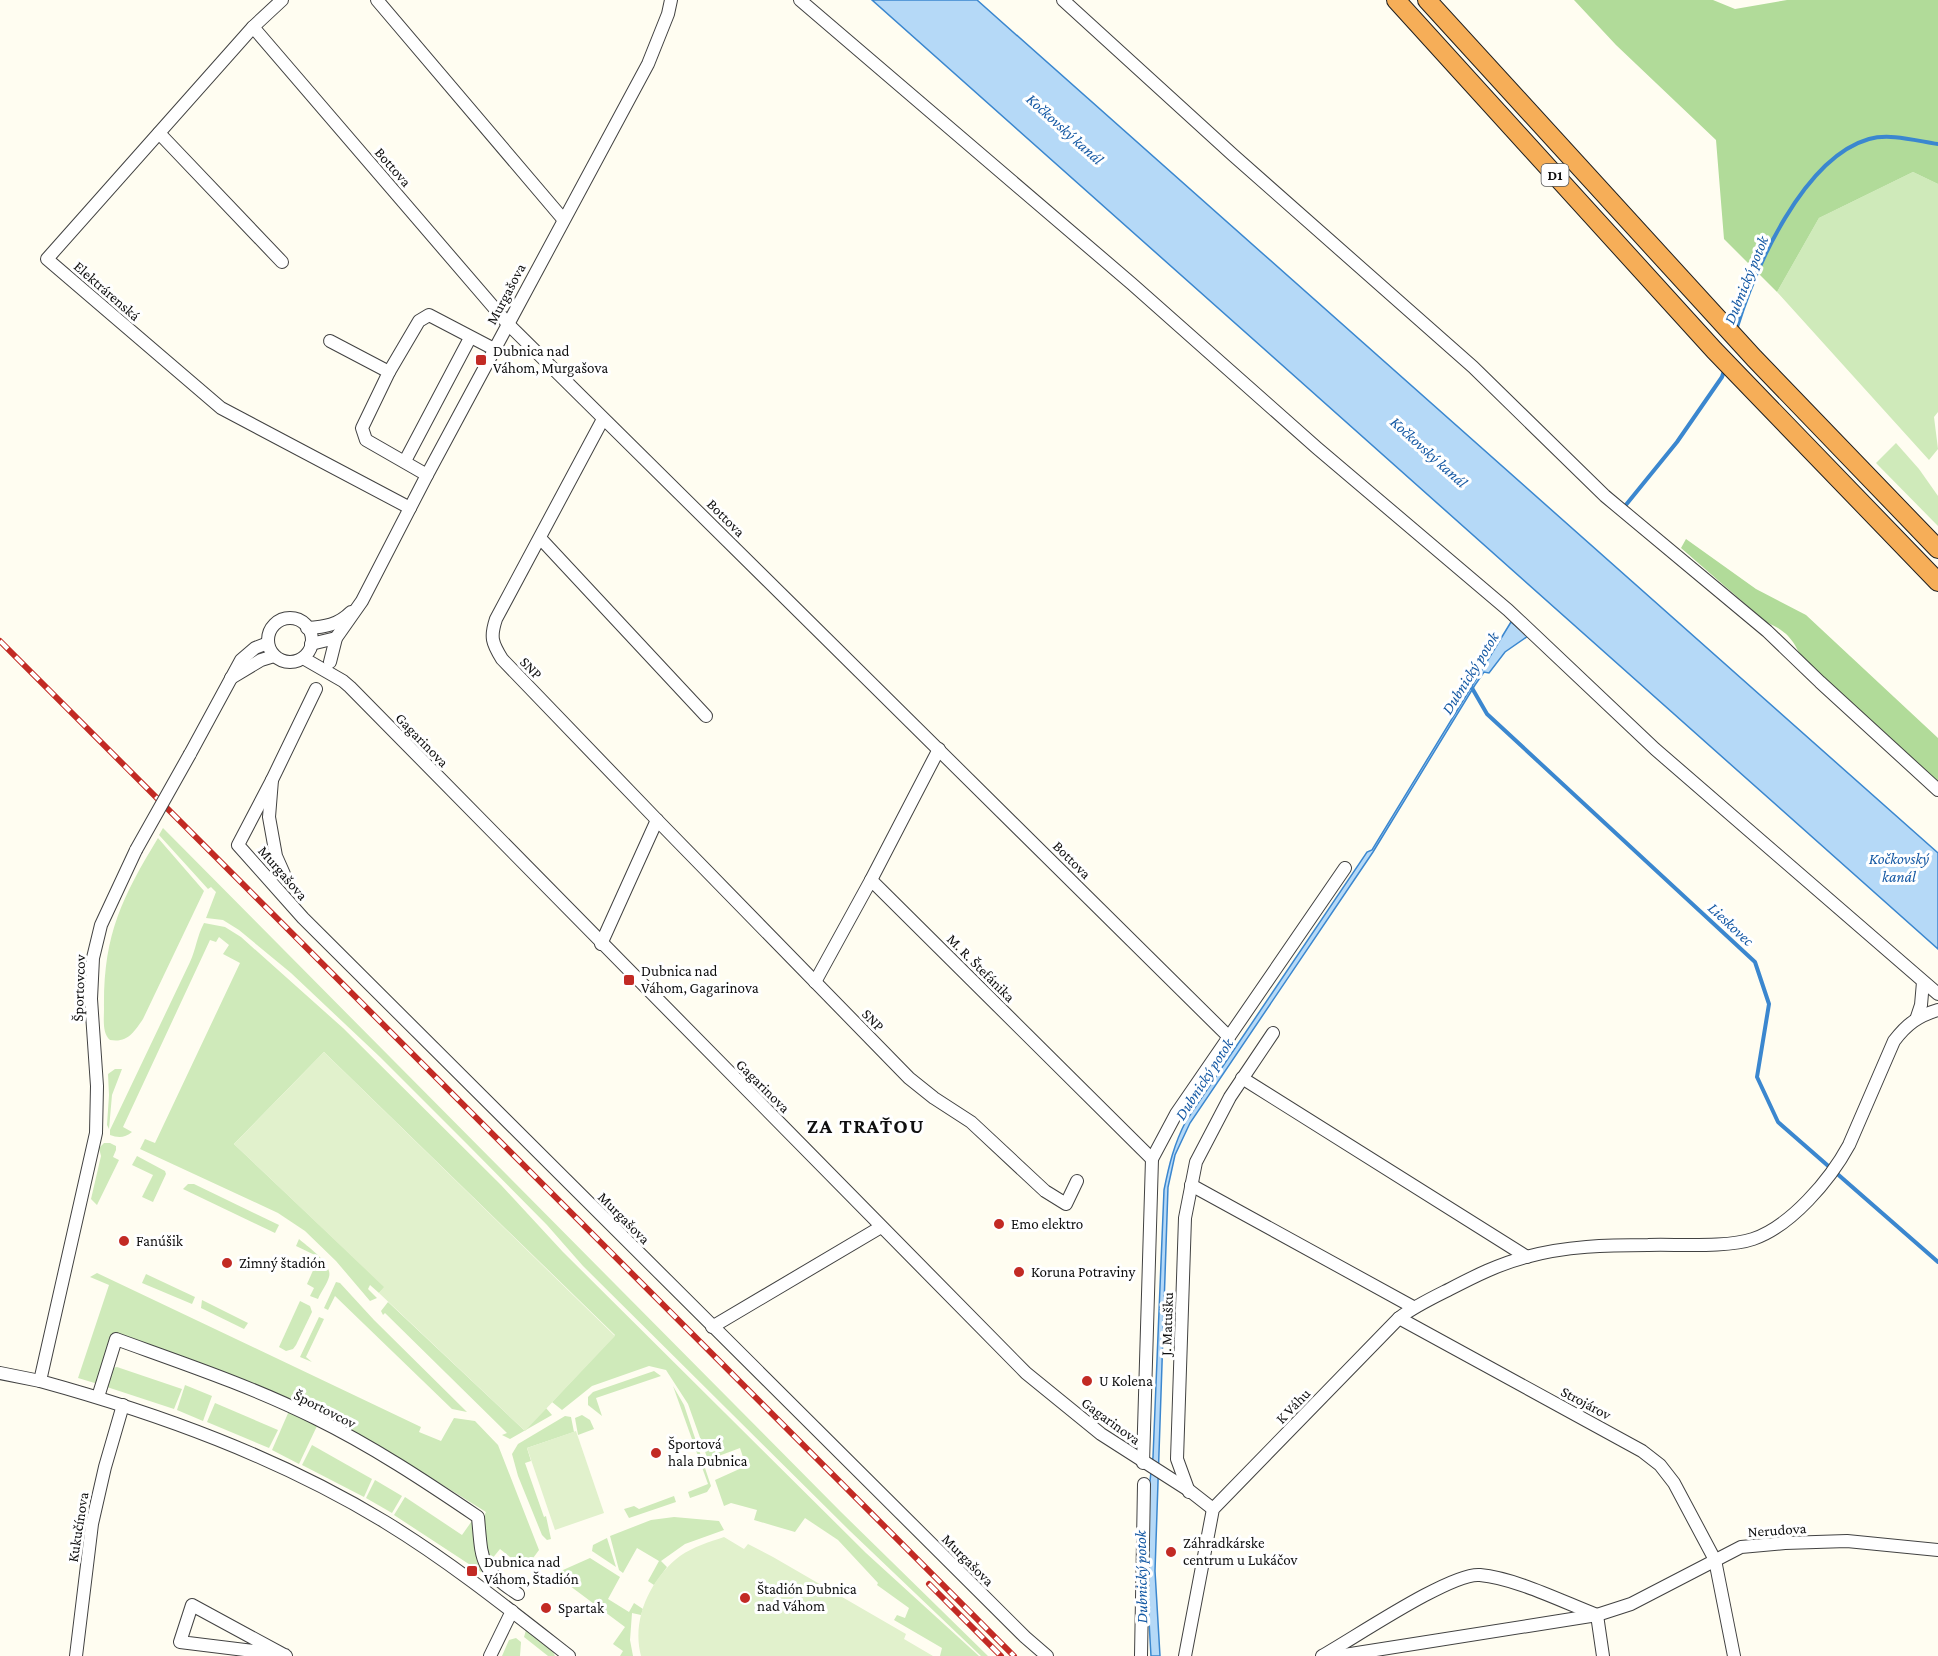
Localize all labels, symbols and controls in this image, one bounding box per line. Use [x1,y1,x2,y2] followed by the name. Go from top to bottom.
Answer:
[1023,90,1108,169] water label: Kočkovský kanál
[372,144,414,190] street label: Bottova
[1542,164,1568,186] road number: D1
[1721,233,1773,327] water label: Dubnický potok
[71,258,143,324] street label: Elektrárenská
[483,261,530,328] street label: Murgašova
[493,343,608,377] place label: Dubnica nad Váhom, Murgašova
[474,353,488,367] marker: Dubnica nad Váhom, Murgašova
[1387,413,1472,492] water label: Kočkovský kanál
[704,496,748,540] street label: Bottova
[1438,628,1503,718] water label: Dubnický potok
[517,654,545,682] street label: SNP
[392,710,452,771] street label: Gagarinova
[1050,838,1094,882] street label: Bottova
[254,843,311,904] street label: Murgašova
[1869,850,1930,885] water label: Kočkovský kanál
[1705,899,1757,949] water label: Lieskovec
[944,931,1018,1005] street label: M. R. Štefánika
[70,954,89,1022] street label: Športovcov
[641,963,759,997] place label: Dubnica nad Váhom, Gagarinova
[622,973,636,987] marker: Dubnica nad Váhom, Gagarinova
[859,1006,887,1034] street label: SNP
[1171,1034,1238,1123] water label: Dubnický potok
[732,1056,793,1117] street label: Gagarinova
[807,1114,925,1138] district label: ZA TRAŤOU
[594,1189,653,1248] street label: Murgašova
[1011,1216,1083,1232] place label: Emo elektro
[992,1217,1006,1231] marker: Emo elektro
[136,1233,184,1249] place label: Fanúšik
[117,1234,131,1248] marker: Fanúšik
[239,1255,326,1272] place label: Zimný štadión
[220,1256,234,1270] marker: Zimný štadión
[1031,1264,1135,1281] place label: Koruna Potraviny
[1012,1265,1026,1279] marker: Koruna Potraviny
[1158,1292,1177,1358] street label: J. Matušku
[1099,1373,1153,1389] place label: U Kolena
[1080,1374,1094,1388] marker: U Kolena
[1558,1383,1614,1424] street label: Strojárov
[1273,1385,1313,1427] street label: K Váhu
[291,1387,359,1432] street label: Športovcov
[1078,1394,1144,1449] street label: Gagarinova
[668,1436,748,1469] place label: Športová hala Dubnica
[649,1446,663,1460] marker: Športová hala Dubnica
[65,1491,91,1563] street label: Kukučínova
[1747,1520,1807,1540] street label: Nerudova
[1132,1529,1151,1624] water label: Dubnický potok
[938,1531,997,1590] street label: Murgašova
[1183,1535,1298,1568] place label: Záhradkárske centrum u Lukáčov
[1164,1545,1178,1559] marker: Záhradkárske centrum u Lukáčov
[484,1554,579,1587] place label: Dubnica nad Váhom, Štadión
[465,1564,479,1578] marker: Dubnica nad Váhom, Štadión
[757,1581,857,1614] place label: Štadión Dubnica nad Váhom
[738,1591,752,1605] marker: Štadión Dubnica nad Váhom
[558,1600,605,1617] place label: Spartak
[539,1601,553,1615] marker: Spartak

